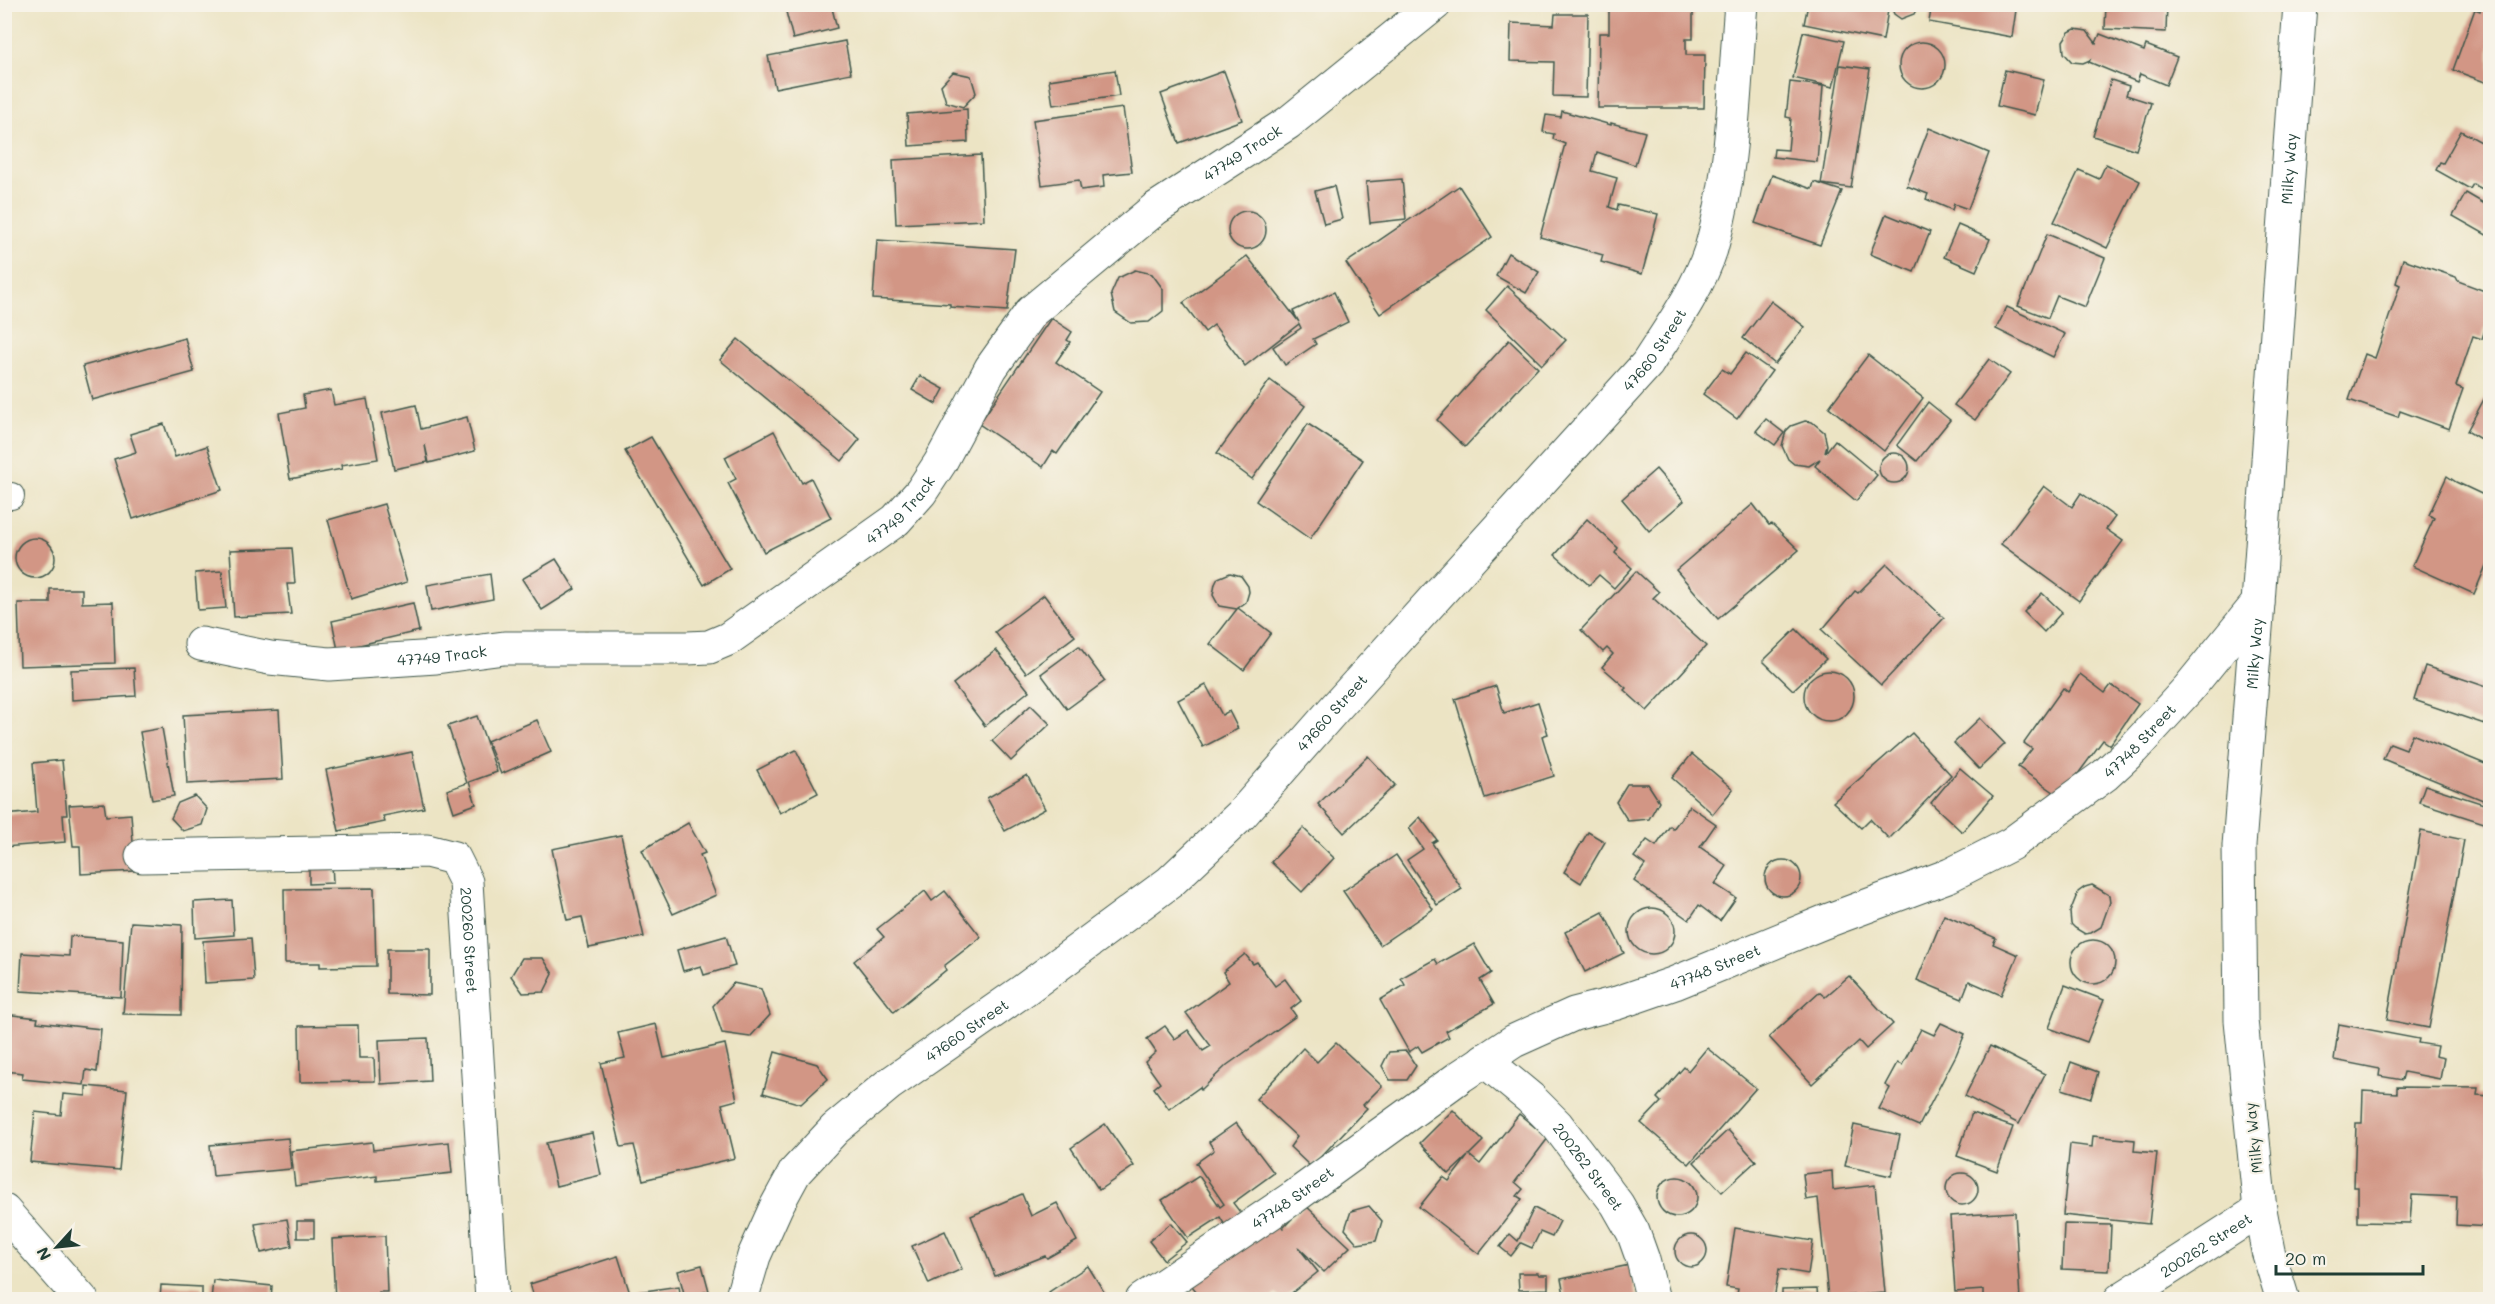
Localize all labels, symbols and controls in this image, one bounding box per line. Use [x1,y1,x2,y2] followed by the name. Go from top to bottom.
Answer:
[1199,120,1286,185] street label: 47749 Track
[2276,132,2301,205] street label: Milky Way
[1618,304,1690,395] street label: 47660 Street
[862,472,939,548] street label: 47749 Track
[2241,617,2267,690] street label: Milky Way
[396,640,488,670] street label: 47749 Track
[1292,670,1371,755] street label: 47660 Street
[2099,699,2180,782] street label: 47748 Street
[456,887,483,994] street label: 200260 Street
[1667,939,1763,994] street label: 47748 Street
[921,994,1012,1066] street label: 47660 Street
[2239,1101,2267,1174] street label: Milky Way
[1549,1119,1628,1214] street label: 200262 Street
[1247,1162,1337,1233] street label: 47748 Street
[2156,1208,2255,1282] street label: 200262 Street
[27,1217,87,1277] north arrow
[2276,1238,2423,1276] scale bar
[31,1244,55,1264] text: N
[2285,1246,2326,1270] text: 20 m

